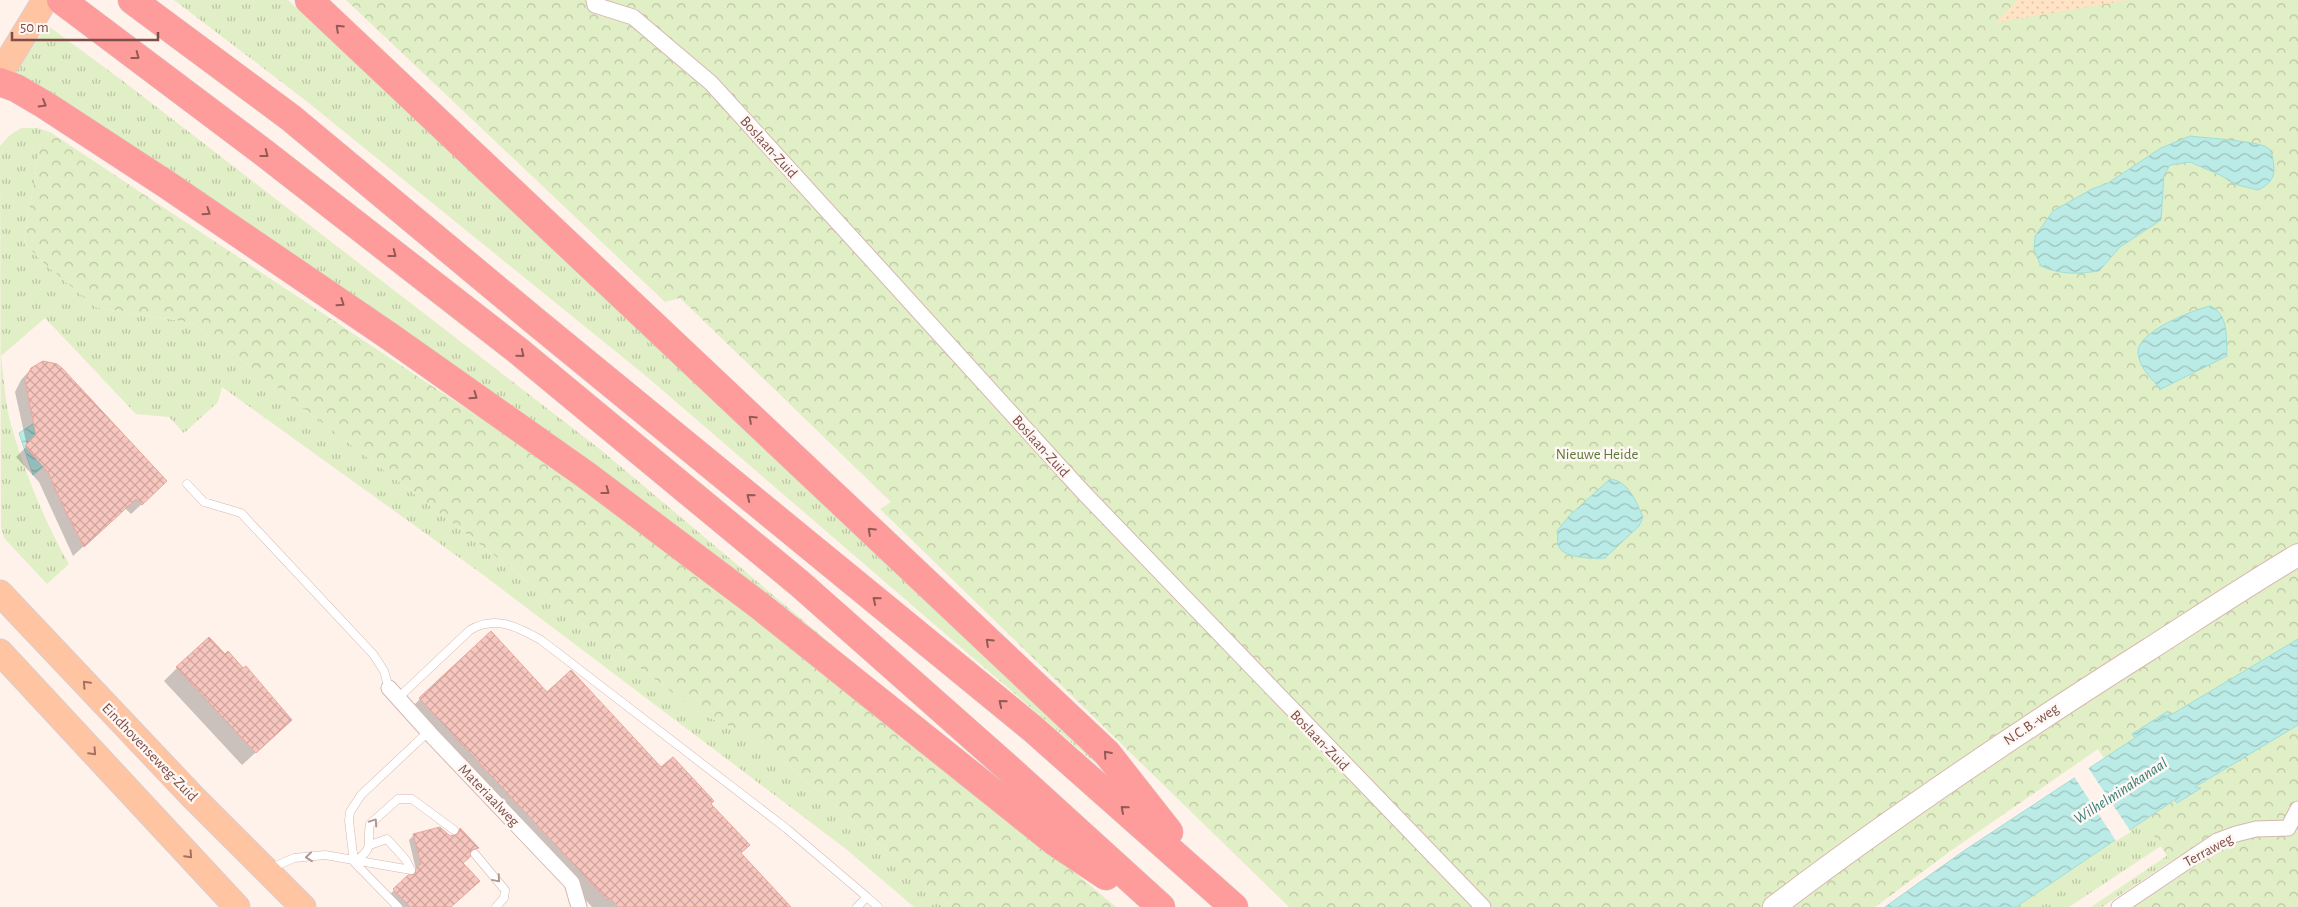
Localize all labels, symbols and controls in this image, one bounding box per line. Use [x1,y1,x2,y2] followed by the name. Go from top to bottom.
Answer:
[12,10,159,42] scale bar
[20,20,49,35] text: 50 m
[336,25,345,34] one-way arrow
[130,50,140,59] one-way arrow
[38,98,47,108] one-way arrow
[737,114,800,181] street label: Boslaan-Zuid
[259,149,268,157] one-way arrow
[201,206,210,215] one-way arrow
[387,248,397,257] one-way arrow
[335,297,345,306] one-way arrow
[516,348,525,357] one-way arrow
[468,390,478,399] one-way arrow
[1009,413,1072,480] street label: Boslaan-Zuid
[749,416,758,425] one-way arrow
[1556,447,1638,462] park label: Nieuwe Heide
[600,485,609,493] one-way arrow
[747,495,756,503] one-way arrow
[867,528,876,537] one-way arrow
[873,598,882,606] one-way arrow
[985,639,994,648] one-way arrow
[83,681,92,690] one-way arrow
[99,700,200,804] street label: Eindhovenseweg-Zuid
[998,700,1007,709] one-way arrow
[2001,700,2062,748] street label: N.C.B.-weg
[1287,707,1352,774] street label: Boslaan-Zuid
[87,746,96,755] one-way arrow
[1103,751,1112,760] one-way arrow
[2071,755,2170,827] water label: Wilhelminakanaal
[455,761,522,830] street label: Materiaalweg
[1121,806,1130,815] one-way arrow
[368,818,377,828] one-way arrow
[2181,831,2236,870] street label: Terraweg
[183,849,192,858] one-way arrow
[304,851,312,862] one-way arrow
[492,874,501,883] one-way arrow

